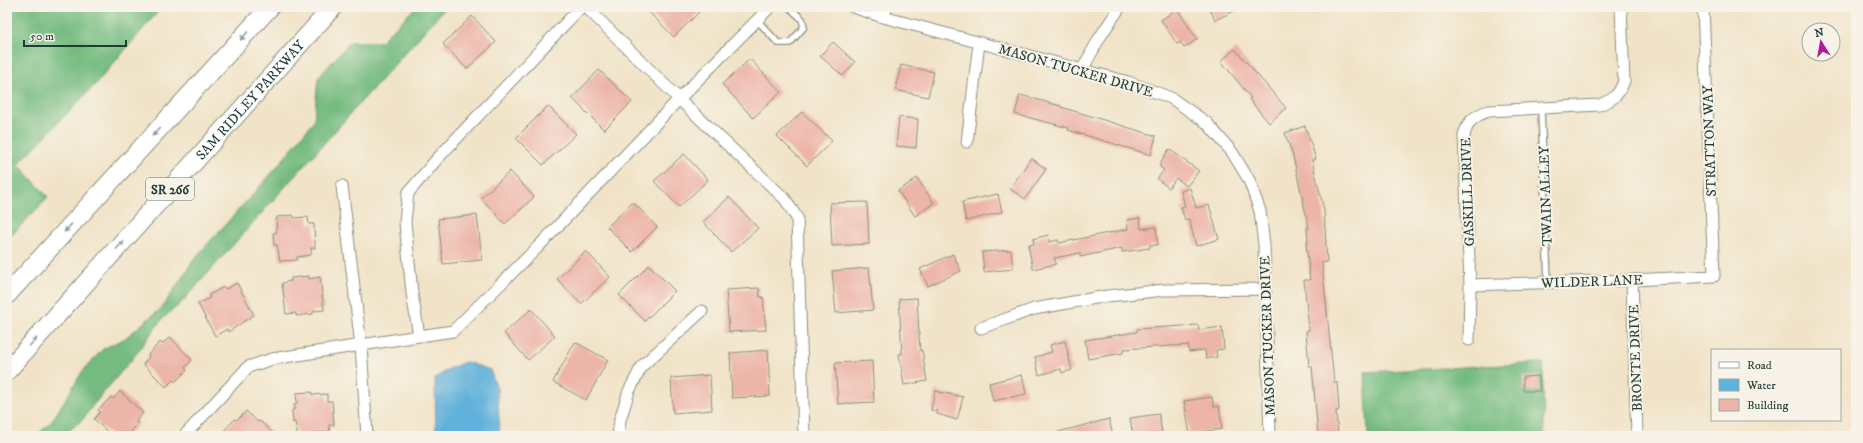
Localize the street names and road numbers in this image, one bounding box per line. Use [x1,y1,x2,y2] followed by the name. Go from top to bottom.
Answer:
[192,37,309,164] street label: SAM RIDLEY PARKWAY
[996,40,1155,102] street label: MASON TUCKER DRIVE
[1699,85,1721,197] street label: STRATTON WAY
[1457,137,1479,247] street label: GASKILL DRIVE
[1535,145,1557,246] street label: TWAIN ALLEY
[146,178,194,200] road number: SR 266
[1256,256,1280,416] street label: MASON TUCKER DRIVE
[1540,271,1643,293] street label: WILDER LANE
[1625,304,1647,412] street label: BRONTE DRIVE

